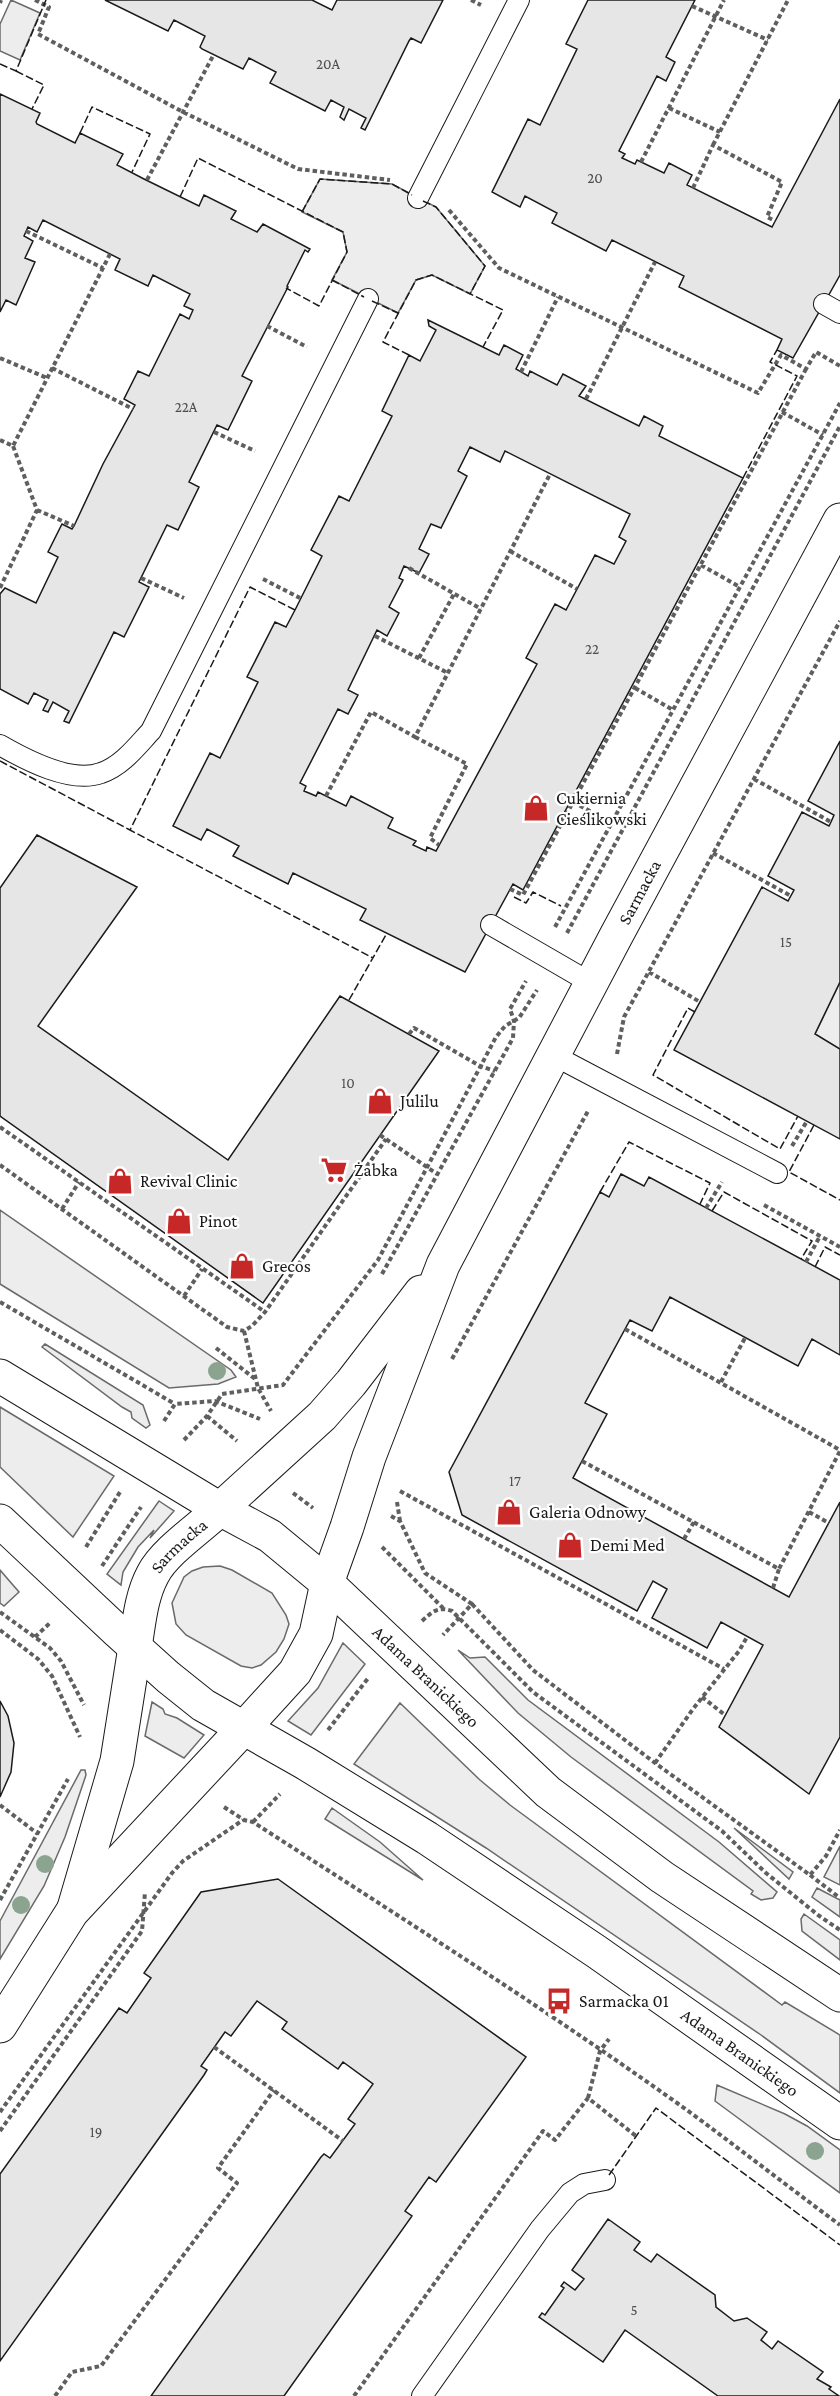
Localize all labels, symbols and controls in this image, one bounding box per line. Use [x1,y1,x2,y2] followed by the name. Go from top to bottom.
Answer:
[316,56,341,72] house number: 20A
[587,170,603,186] house number: 20
[175,399,198,415] house number: 22A
[585,641,599,657] house number: 22
[556,788,647,829] place label: Cukiernia Cieślikowski
[521,793,551,823] shop icon: Cukiernia Cieślikowski
[614,857,665,928] street label: Sarmacka
[780,934,792,950] house number: 15
[341,1075,355,1091] house number: 10
[365,1086,395,1116] shop icon: Julilu
[398,1091,439,1111] place label: Julilu
[319,1155,349,1185] supermarket icon: Żabka
[354,1160,398,1180] place label: Żabka
[105,1166,135,1196] shop icon: Revival Clinic
[140,1171,238,1191] place label: Revival Clinic
[164,1206,194,1236] shop icon: Pinot
[199,1211,238,1231] place label: Pinot
[227,1251,257,1281] shop icon: Grecos
[262,1256,311,1276] place label: Grecos
[509,1473,521,1489] house number: 17
[494,1497,524,1527] shop icon: Galeria Odnowy
[529,1502,647,1522] place label: Galeria Odnowy
[146,1515,211,1577] street label: Sarmacka
[555,1530,585,1560] shop icon: Demi Med
[590,1535,665,1555] place label: Demi Med
[369,1622,483,1732] street label: Adama Branickiego
[544,1986,574,2016] bus stop icon: Sarmacka 01
[579,1991,669,2011] place label: Sarmacka 01
[677,2004,803,2101] street label: Adama Branickiego
[90,2124,102,2140] house number: 19
[630,2302,638,2318] house number: 5

